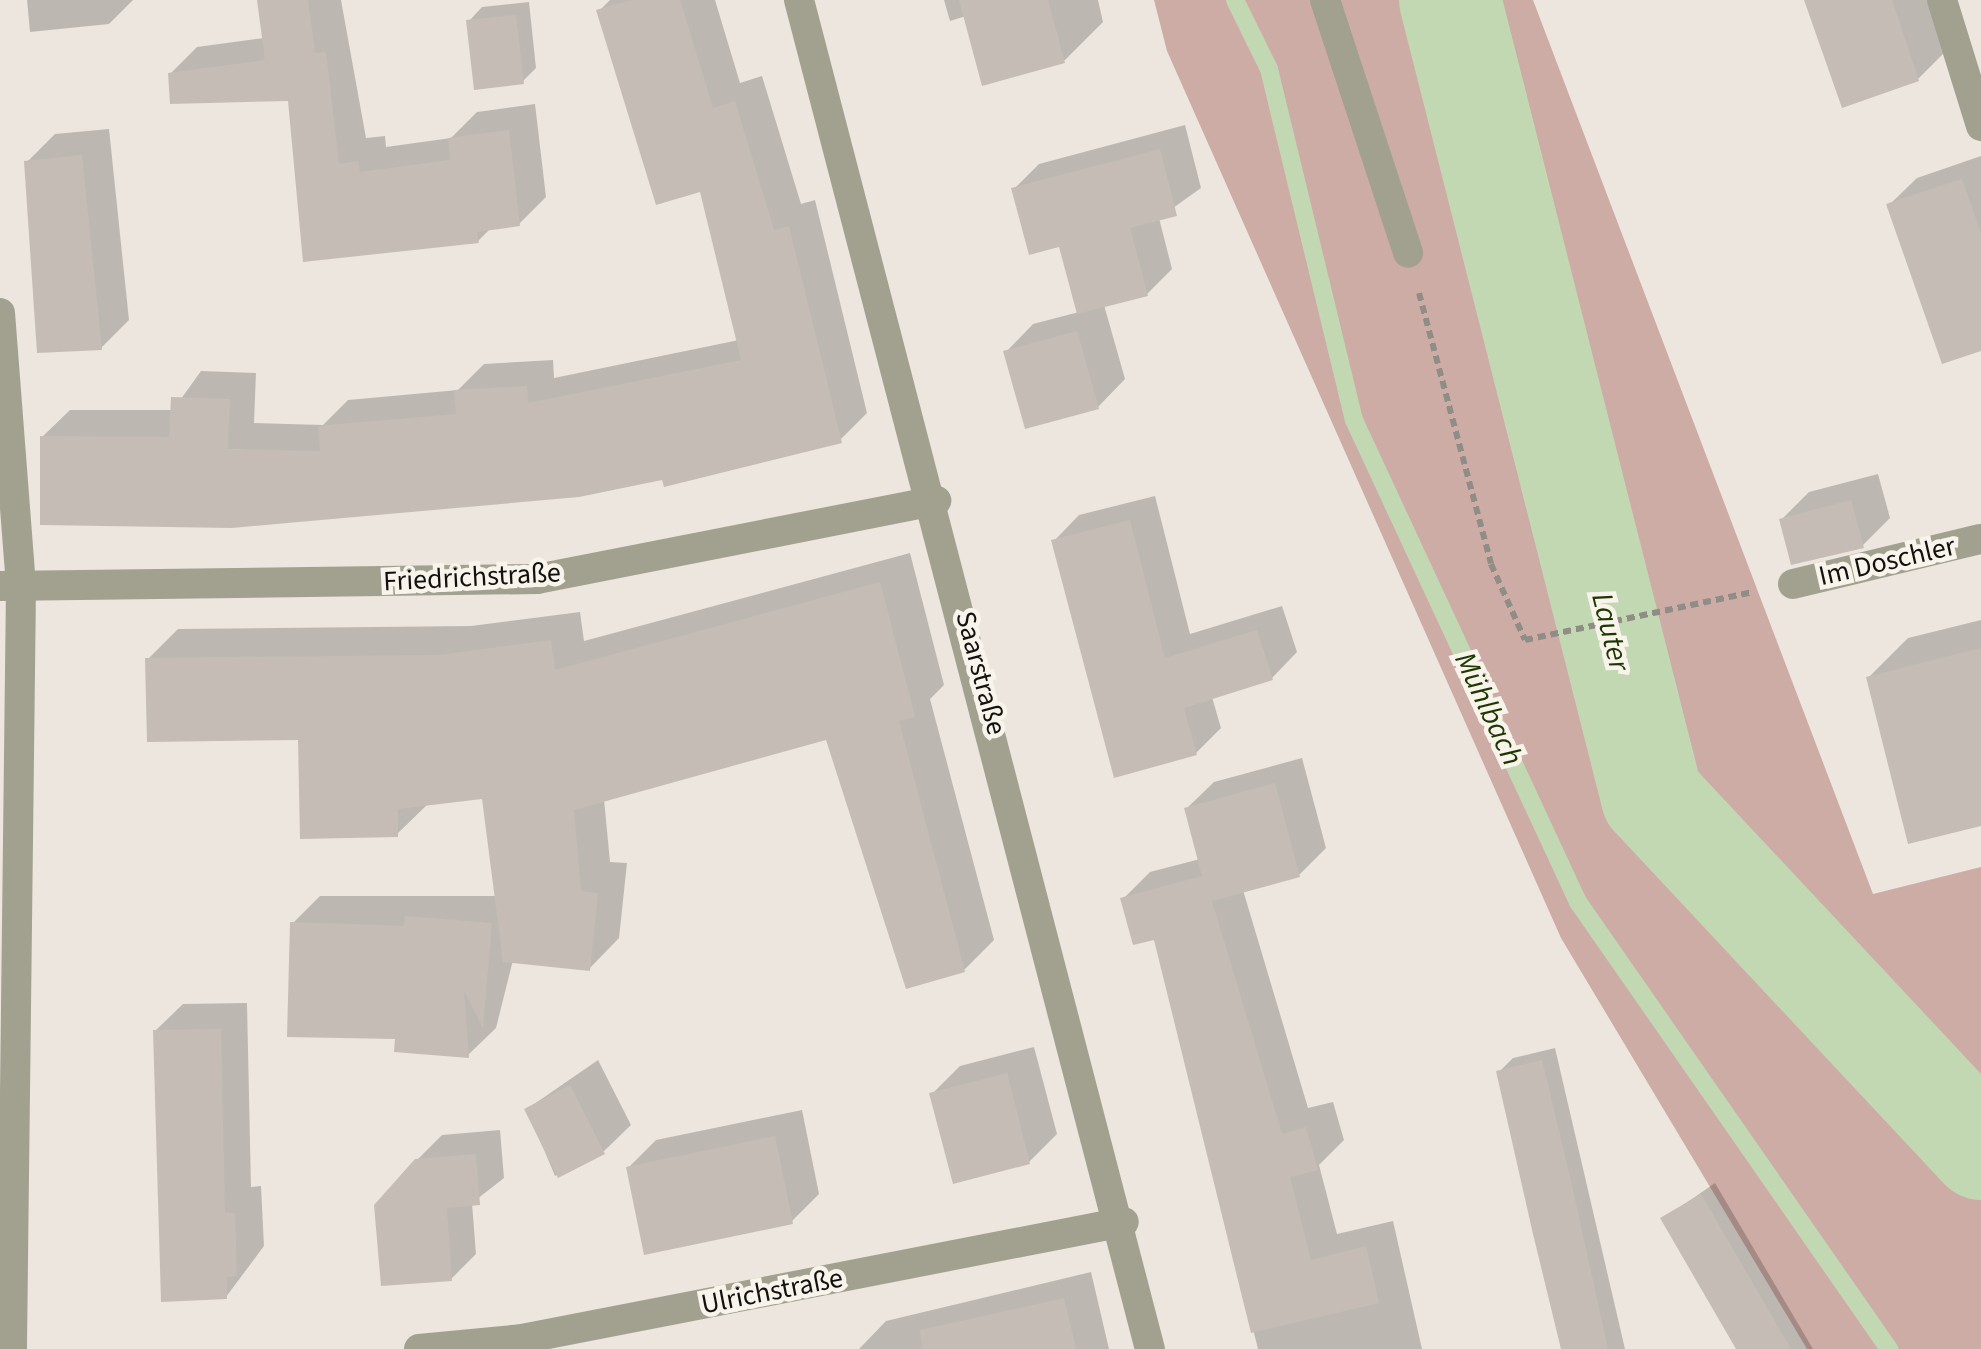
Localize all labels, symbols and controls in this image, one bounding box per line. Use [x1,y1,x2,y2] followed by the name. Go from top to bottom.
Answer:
[1816,529,1958,593] street label: Im Doschler
[382,556,562,598] street label: Friedrichstraße
[1583,589,1637,675] water label: Lauter
[948,608,1014,738] street label: Saarstraße
[1446,647,1530,771] water label: Mühlbach
[698,1261,846,1321] street label: Ulrichstraße

